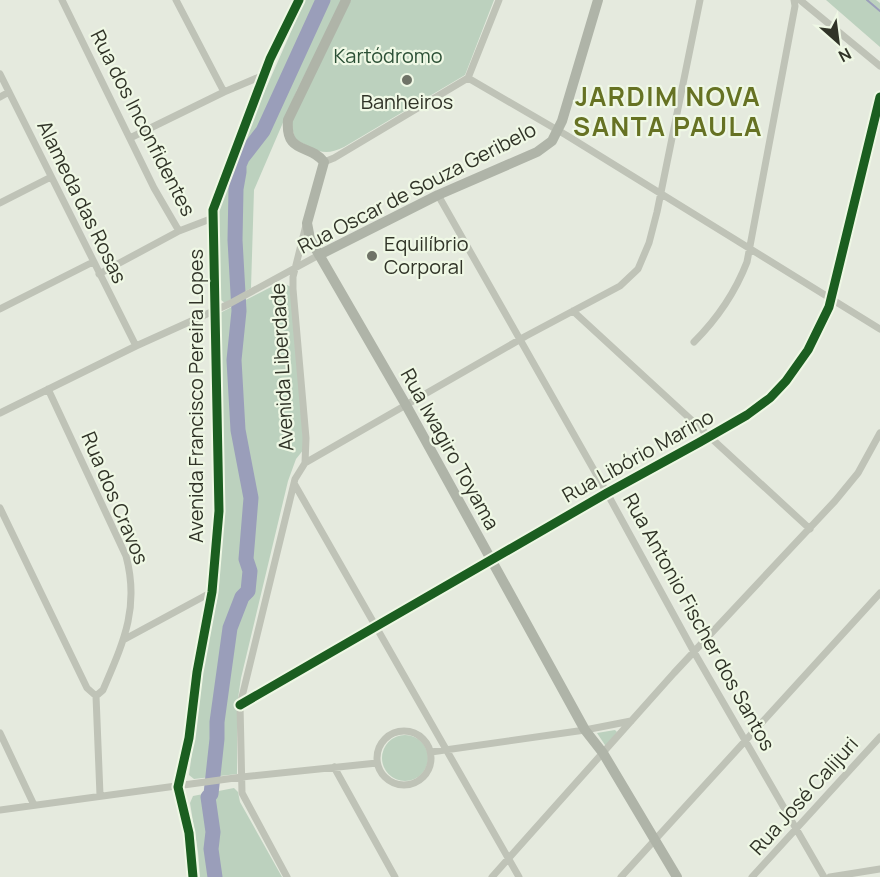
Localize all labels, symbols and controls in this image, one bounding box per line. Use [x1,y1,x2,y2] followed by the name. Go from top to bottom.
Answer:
[808,12,868,72] north arrow
[85,25,202,221] street label: Rua dos Inconfidentes
[333,42,443,69] park label: Kartódromo
[835,43,855,68] text: N
[400,73,414,87] marker: Banheiros
[573,78,763,144] district label: JARDIM NOVA SANTA PAULA
[361,88,453,115] place label: Banheiros
[293,115,541,260] street label: Rua Oscar de Souza Geribelo
[31,116,134,288] street label: Alameda das Rosas
[384,230,469,280] place label: Equilíbrio Corporal
[182,249,209,543] street label: Avenida Francisco Pereira Lopes
[365,249,379,263] marker: Equilíbrio Corporal
[264,282,299,452] street label: Avenida Liberdade
[395,363,506,534] street label: Rua Iwagiro Toyama
[557,403,718,508] street label: Rua Libório Marino
[75,427,156,568] street label: Rua dos Cravos
[617,488,782,755] street label: Rua Antonio Fischer dos Santos
[743,731,864,861] street label: Rua José Calijuri

